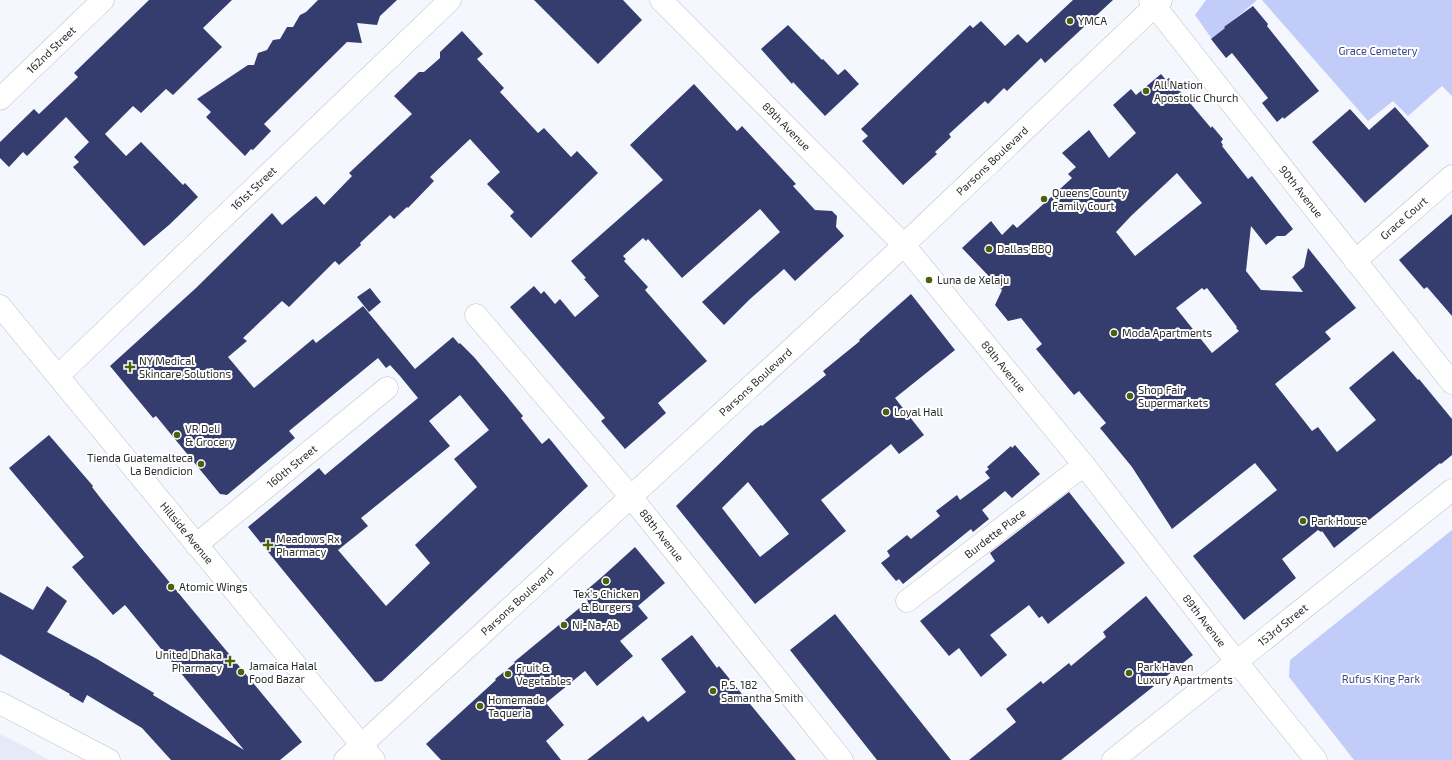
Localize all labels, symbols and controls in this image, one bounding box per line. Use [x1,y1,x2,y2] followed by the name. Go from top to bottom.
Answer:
[1078,14,1107,27] place label: YMCA
[1065,16,1075,26] marker: YMCA
[24,23,78,76] street label: 162nd Street
[1338,44,1418,57] park label: Grace Cemetery
[1154,78,1238,104] place label: All Nation Apostolic Church
[1141,86,1151,96] marker: All Nation Apostolic Church
[760,99,813,153] street label: 89th Avenue
[953,123,1030,198] street label: Parsons Boulevard
[228,163,279,213] street label: 161st Street
[1277,163,1326,220] street label: 90th Avenue
[1052,186,1127,212] place label: Queens County Family Court
[1039,194,1049,204] marker: Queens County Family Court
[1377,194,1430,242] street label: Grace Court
[997,242,1052,256] place label: Dallas BBQ
[984,244,994,254] marker: Dallas BBQ
[937,273,1009,287] place label: Luna de Xelaju
[924,275,934,285] marker: Luna de Xelaju
[1122,326,1212,339] place label: Moda Apartments
[1109,328,1119,338] marker: Moda Apartments
[979,338,1029,395] street label: 89th Avenue
[716,345,794,418] street label: Parsons Boulevard
[139,354,231,380] place label: NY Medical Skincare Solutions
[124,361,136,373] marker: NY Medical Skincare Solutions
[1138,383,1209,409] place label: Shop Fair Supermarkets
[1125,391,1135,401] marker: Shop Fair Supermarkets
[894,405,944,418] place label: Loyal Hall
[881,407,891,417] marker: Loyal Hall
[185,422,235,448] place label: VR Deli & Grocery
[172,430,182,440] marker: VR Deli & Grocery
[264,441,319,490] street label: 160th Street
[87,451,193,477] place label: Tienda Guatemalteca La Bendicion
[196,459,206,469] marker: Tienda Guatemalteca La Bendicion
[158,499,217,566] street label: Hillside Avenue
[962,505,1028,561] street label: Burdette Place
[637,506,687,564] street label: 88th Avenue
[1311,514,1367,527] place label: Park House
[1298,516,1308,526] marker: Park House
[276,532,340,558] place label: Meadows Rx Pharmacy
[263,540,273,550] marker: Meadows Rx Pharmacy
[478,564,556,638] street label: Parsons Boulevard
[601,576,611,586] marker: Tex's Chicken & Burgers
[179,580,248,593] place label: Atomic Wings
[166,582,176,592] marker: Atomic Wings
[573,587,639,613] place label: Tex's Chicken & Burgers
[1180,591,1229,649] street label: 89th Avenue
[1255,601,1310,648] street label: 153rd Street
[572,618,619,631] place label: Ni-Na-Ab
[559,620,569,630] marker: Ni-Na-Ab
[155,648,222,674] place label: United Dhaka Pharmacy
[225,656,235,666] marker: United Dhaka Pharmacy
[249,659,318,685] place label: Jamaica Halal Food Bazar
[1137,660,1233,686] place label: Park Haven Luxury Apartments
[516,661,572,687] place label: Fruit & Vegetables
[236,667,246,677] marker: Jamaica Halal Food Bazar
[1124,668,1134,678] marker: Park Haven Luxury Apartments
[503,669,513,679] marker: Fruit & Vegetables
[1342,672,1421,685] park label: Rufus King Park
[721,678,803,704] place label: P.S. 182 Samantha Smith
[708,686,718,696] marker: P.S. 182 Samantha Smith
[488,693,545,719] place label: Homemade Taqueria
[475,701,485,711] marker: Homemade Taqueria

